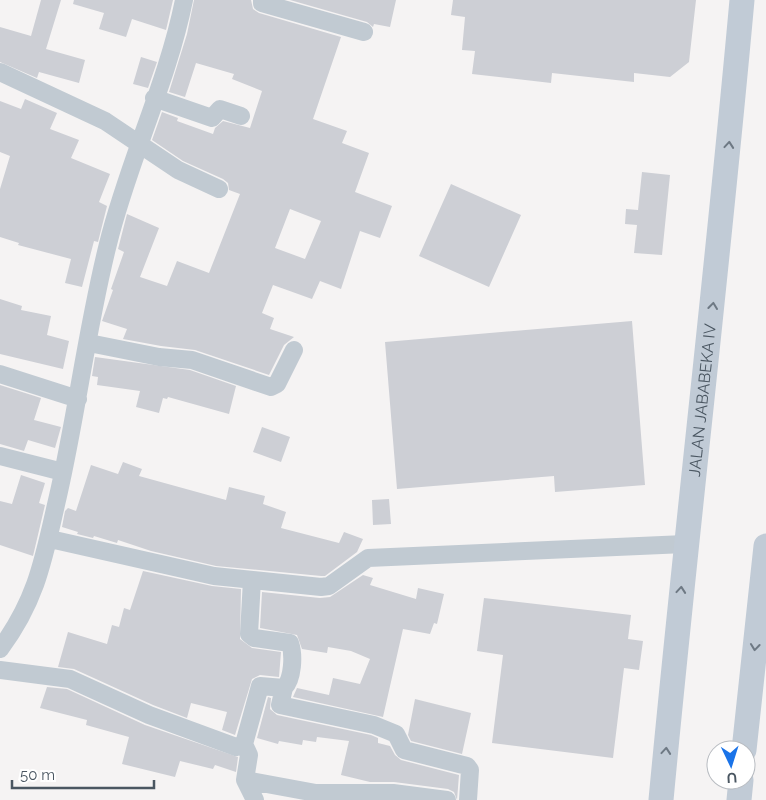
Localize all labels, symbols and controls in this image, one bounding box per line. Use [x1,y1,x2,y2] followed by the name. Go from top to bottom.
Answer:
[723,141,734,149] one-way arrow
[707,302,718,310] one-way arrow
[685,322,720,478] street label: JALAN JABABEKA IV
[675,585,686,593] one-way arrow
[750,643,761,651] one-way arrow
[706,740,756,790] north arrow
[660,747,671,755] one-way arrow
[12,758,155,790] scale bar
[20,766,55,784] text: 50 m
[726,770,738,786] text: U

